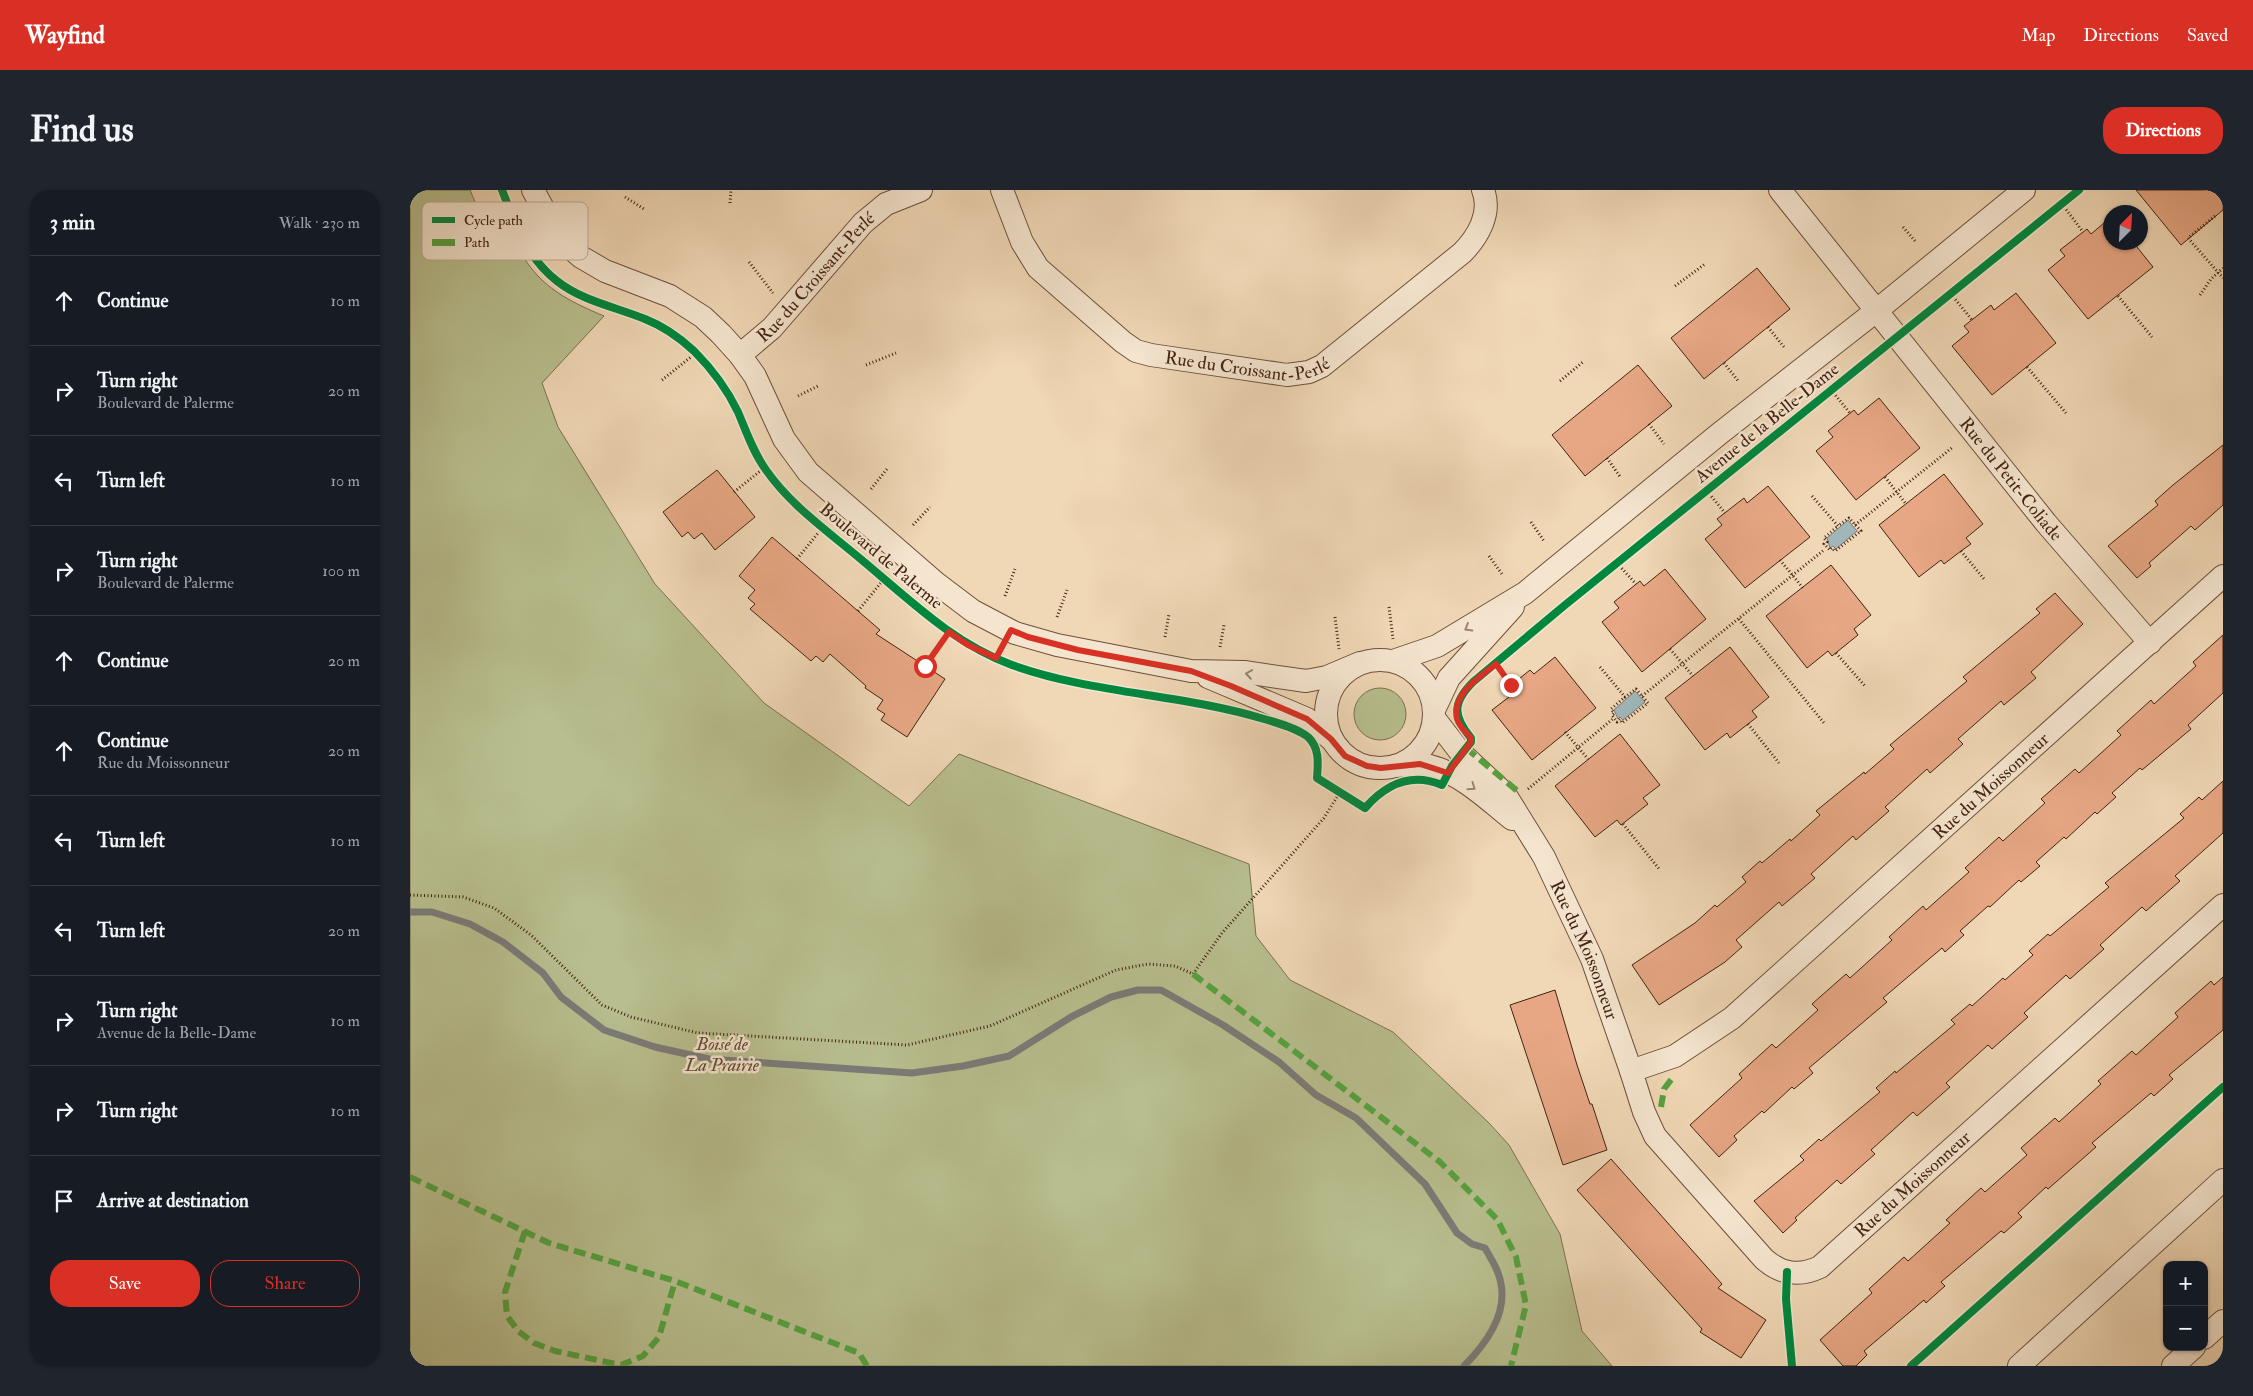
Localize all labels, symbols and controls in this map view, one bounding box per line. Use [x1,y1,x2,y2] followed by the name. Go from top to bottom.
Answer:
[25,20,105,51] text: Wayfind
[2022,24,2055,47] text: Map
[2083,24,2159,47] text: Directions
[2187,24,2228,47] text: Saved
[2103,107,2223,154] button: Directions
[30,108,134,152] text: Find us
[422,202,588,260] legend
[2103,205,2148,250] north arrow
[752,206,880,347] street label: Rue du Croissant-Perlé
[50,209,95,236] text: 3 min
[464,212,524,230] text: Cycle path
[279,213,360,233] text: Walk · 230 m
[464,234,490,251] text: Path
[50,287,78,315] icon: ahead
[97,289,168,313] text: Continue
[330,291,360,311] text: 10 m
[1163,346,1335,386] street label: Rue du Croissant-Perlé
[1689,357,1844,489] street label: Avenue de la Belle-Dame
[97,369,177,393] text: Turn right
[50,377,78,405] icon: right
[328,381,360,401] text: 20 m
[97,393,234,413] text: Boulevard de Palerme
[1955,413,2068,546] street label: Rue du Petit-Coliade
[50,467,78,495] icon: left
[97,469,165,493] text: Turn left
[330,471,360,491] text: 10 m
[815,498,948,615] street label: Boulevard de Palerme
[97,549,177,573] text: Turn right
[50,557,78,585] icon: right
[322,561,360,581] text: 100 m
[97,573,234,593] text: Boulevard de Palerme
[1465,621,1474,631] one-way arrow
[50,647,78,675] icon: ahead
[97,649,168,673] text: Continue
[328,651,360,671] text: 20 m
[914,655,937,678] route start
[1245,669,1254,679] one-way arrow
[1500,674,1523,697] route end
[1928,727,2054,844] street label: Rue du Moissonneur
[97,729,168,753] text: Continue
[50,737,78,765] icon: ahead
[328,741,360,761] text: 20 m
[97,753,229,773] text: Rue du Moissonneur
[1467,781,1476,790] one-way arrow
[50,827,78,855] icon: left
[97,829,165,853] text: Turn left
[330,831,360,851] text: 10 m
[1545,877,1624,1023] street label: Rue du Moissonneur
[50,917,78,945] icon: left
[97,919,165,943] text: Turn left
[328,921,360,941] text: 20 m
[97,999,177,1023] text: Turn right
[50,1007,78,1035] icon: right
[330,1011,360,1031] text: 10 m
[97,1023,256,1043] text: Avenue de la Belle-Dame
[684,1033,760,1077] park label: Boisé de La Prairie
[50,1097,78,1125] icon: right
[97,1099,177,1123] text: Turn right
[330,1101,360,1121] text: 10 m
[1849,1126,1976,1242] street label: Rue du Moissonneur
[50,1187,78,1215] icon: arrive
[97,1189,249,1213] text: Arrive at destination
[50,1260,200,1307] button: Save
[210,1260,360,1307] button: Share
[2163,1261,2208,1351] map controls
[2163,1261,2208,1306] button: +
[2163,1306,2208,1351] button: −

